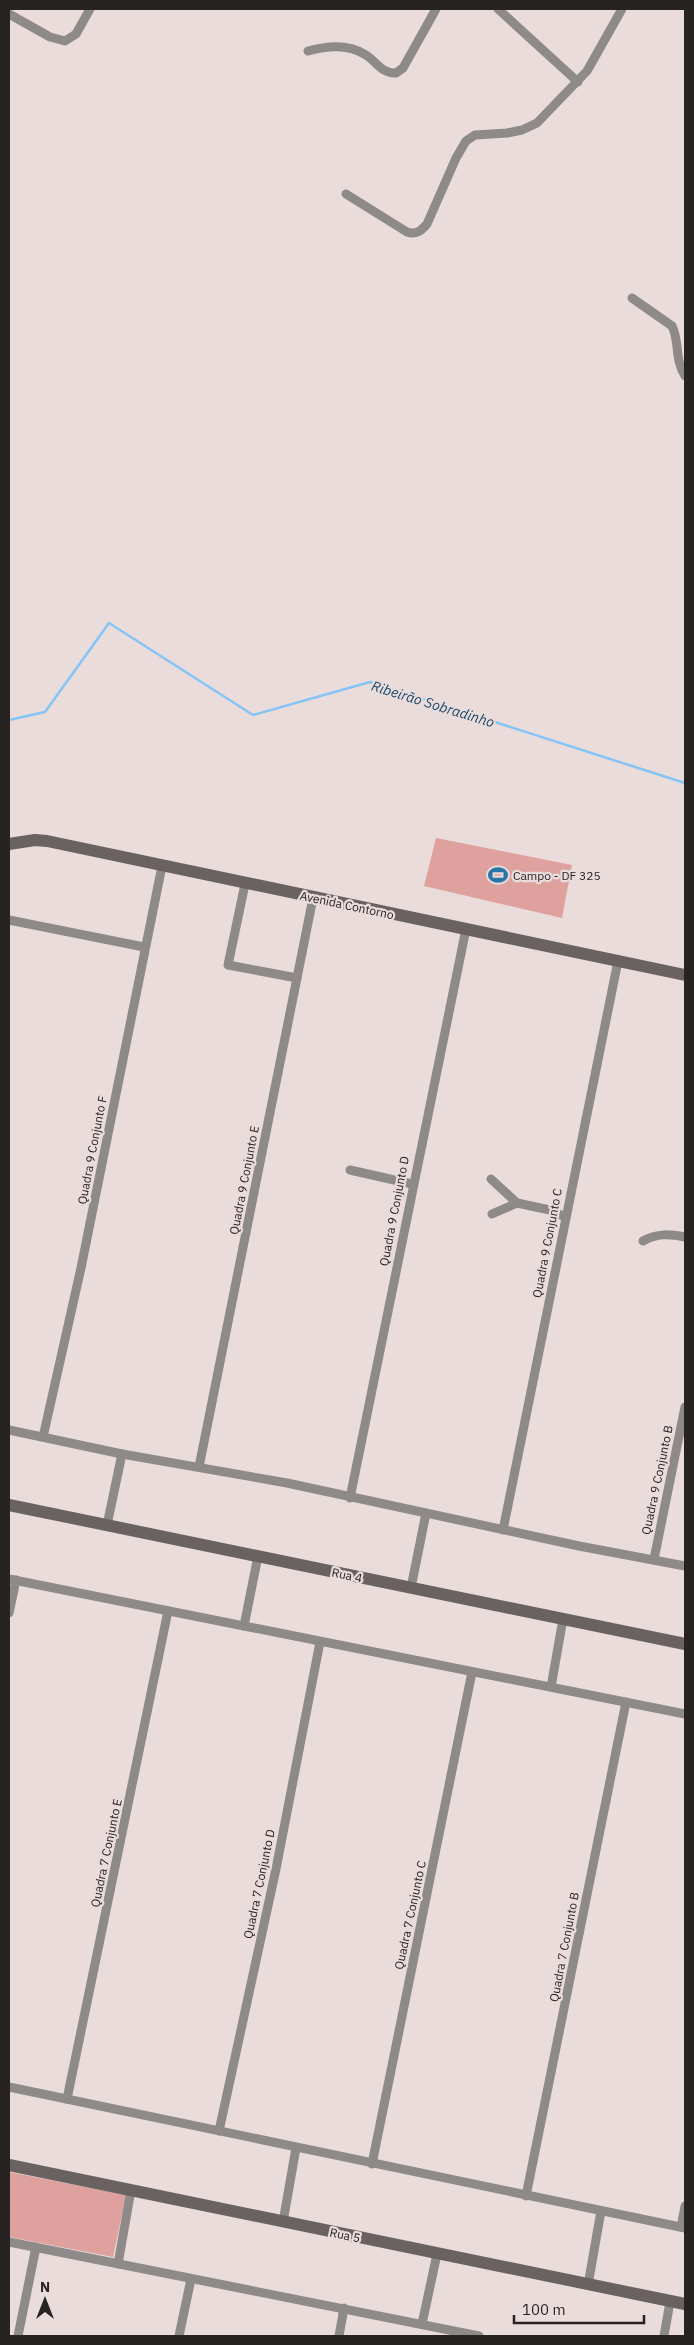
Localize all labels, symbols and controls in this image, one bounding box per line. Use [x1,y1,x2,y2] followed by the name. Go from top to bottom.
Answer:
[369,677,497,731] water label: Ribeirão Sobradinho
[487,864,509,886] sports icon: Campo - DF 325
[513,868,601,883] place label: Campo - DF 325
[299,888,396,922] street label: Avenida Contorno
[74,1094,110,1206] street label: Quadra 9 Conjunto F
[226,1124,262,1236] street label: Quadra 9 Conjunto E
[376,1155,412,1267] street label: Quadra 9 Conjunto D
[529,1187,565,1299] street label: Quadra 9 Conjunto C
[638,1424,676,1536] street label: Quadra 9 Conjunto B
[330,1564,364,1586] street label: Rua 4
[87,1797,125,1909] street label: Quadra 7 Conjunto E
[240,1828,278,1940] street label: Quadra 7 Conjunto D
[391,1859,429,1971] street label: Quadra 7 Conjunto C
[546,1891,582,2003] street label: Quadra 7 Conjunto B
[328,2224,362,2246] street label: Rua 5
[20,2275,70,2325] north arrow
[40,2278,50,2296] text: N
[514,2292,644,2324] scale bar
[522,2300,566,2319] text: 100 m

